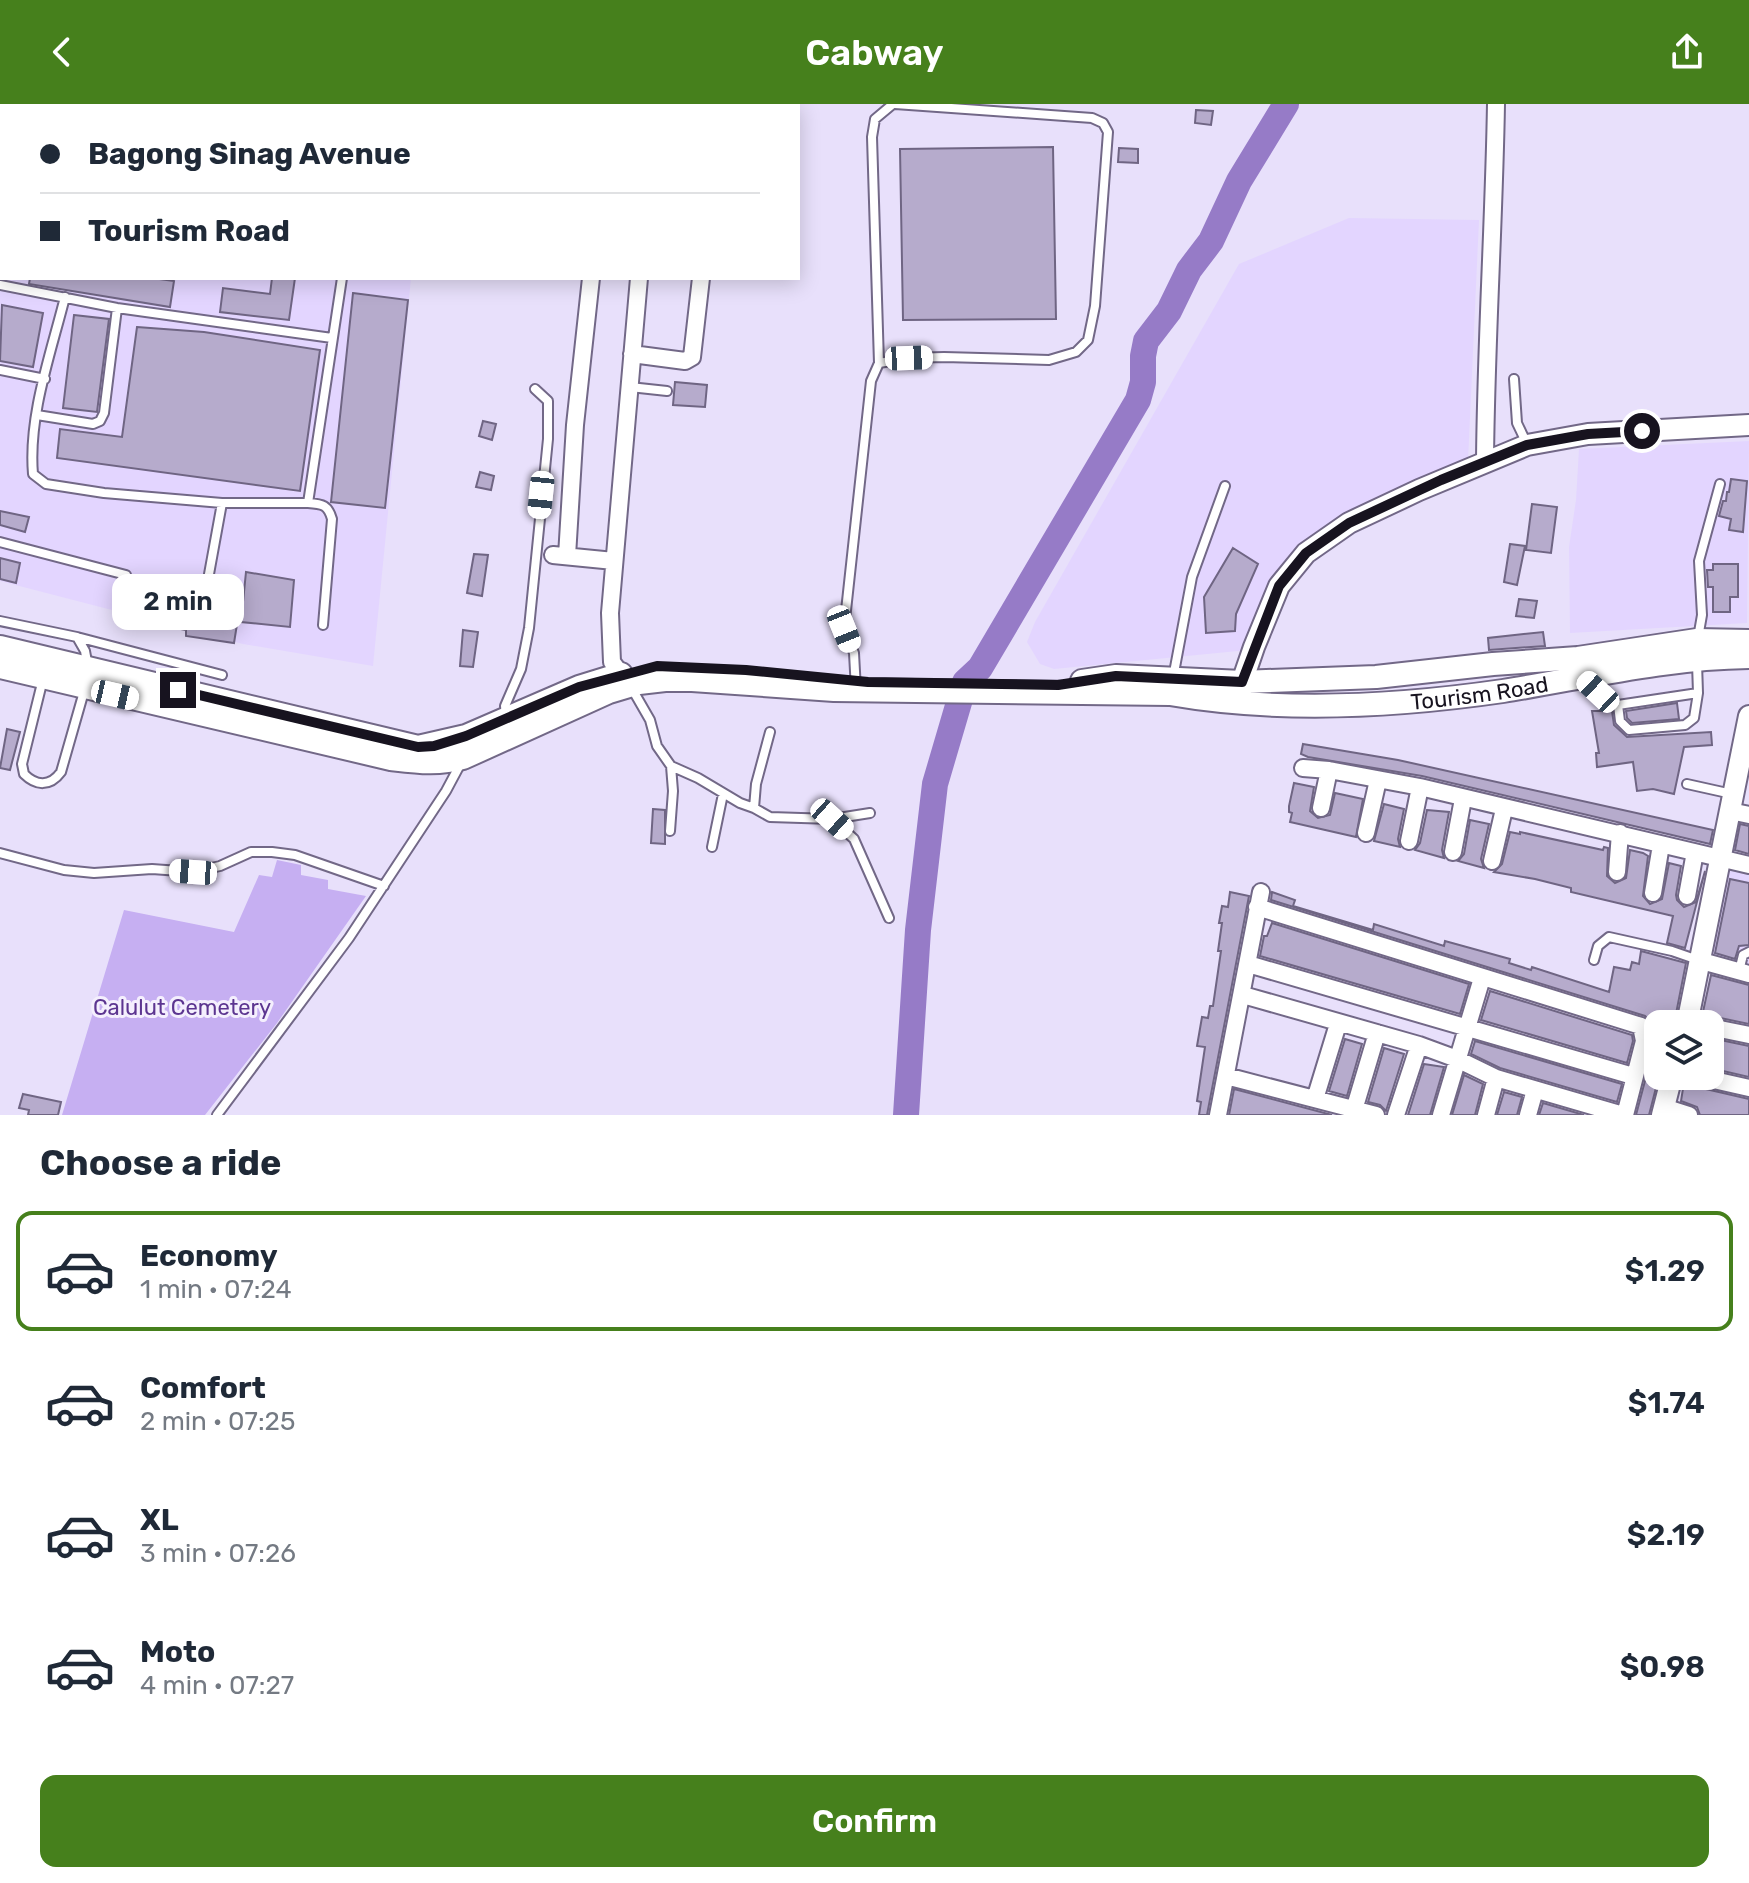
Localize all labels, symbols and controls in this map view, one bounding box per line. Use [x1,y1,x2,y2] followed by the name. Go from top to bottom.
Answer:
[40,30,84,74] icon: back
[1665,30,1709,74] icon: share
[805,31,944,74] text: Cabway
[88,136,411,172] text: Bagong Sinag Avenue
[88,213,290,249] text: Tourism Road
[885,345,933,371] car
[1624,413,1660,449] route start
[527,470,555,520] car
[112,574,244,630] callout: 2 min
[143,586,213,617] text: 2 min
[824,602,864,656] car
[1572,667,1624,717] car
[1409,670,1550,715] street label: Tourism Road
[160,672,196,708] route end
[89,678,141,712] car
[806,794,858,844] car
[168,858,218,886] car
[93,994,271,1021] park label: Calulut Cemetery
[1644,1010,1724,1090] map controls
[1644,1010,1724,1090] button: layers
[40,1141,281,1184] text: Choose a ride
[44,1235,116,1307] icon: car
[140,1238,278,1274] text: Economy
[1625,1253,1705,1289] text: $1.29
[140,1274,292,1305] text: 1 min · 07:24
[44,1367,116,1439] icon: car
[140,1370,266,1406] text: Comfort
[1628,1385,1705,1421] text: $1.74
[140,1406,295,1437] text: 2 min · 07:25
[44,1499,116,1571] icon: car
[140,1502,179,1538] text: XL
[1627,1517,1705,1553] text: $2.19
[140,1538,296,1569] text: 3 min · 07:26
[44,1631,116,1703] icon: car
[140,1634,215,1670] text: Moto
[1620,1649,1705,1685] text: $0.98
[140,1670,294,1701] text: 4 min · 07:27
[40,1775,1709,1867] button: Confirm

